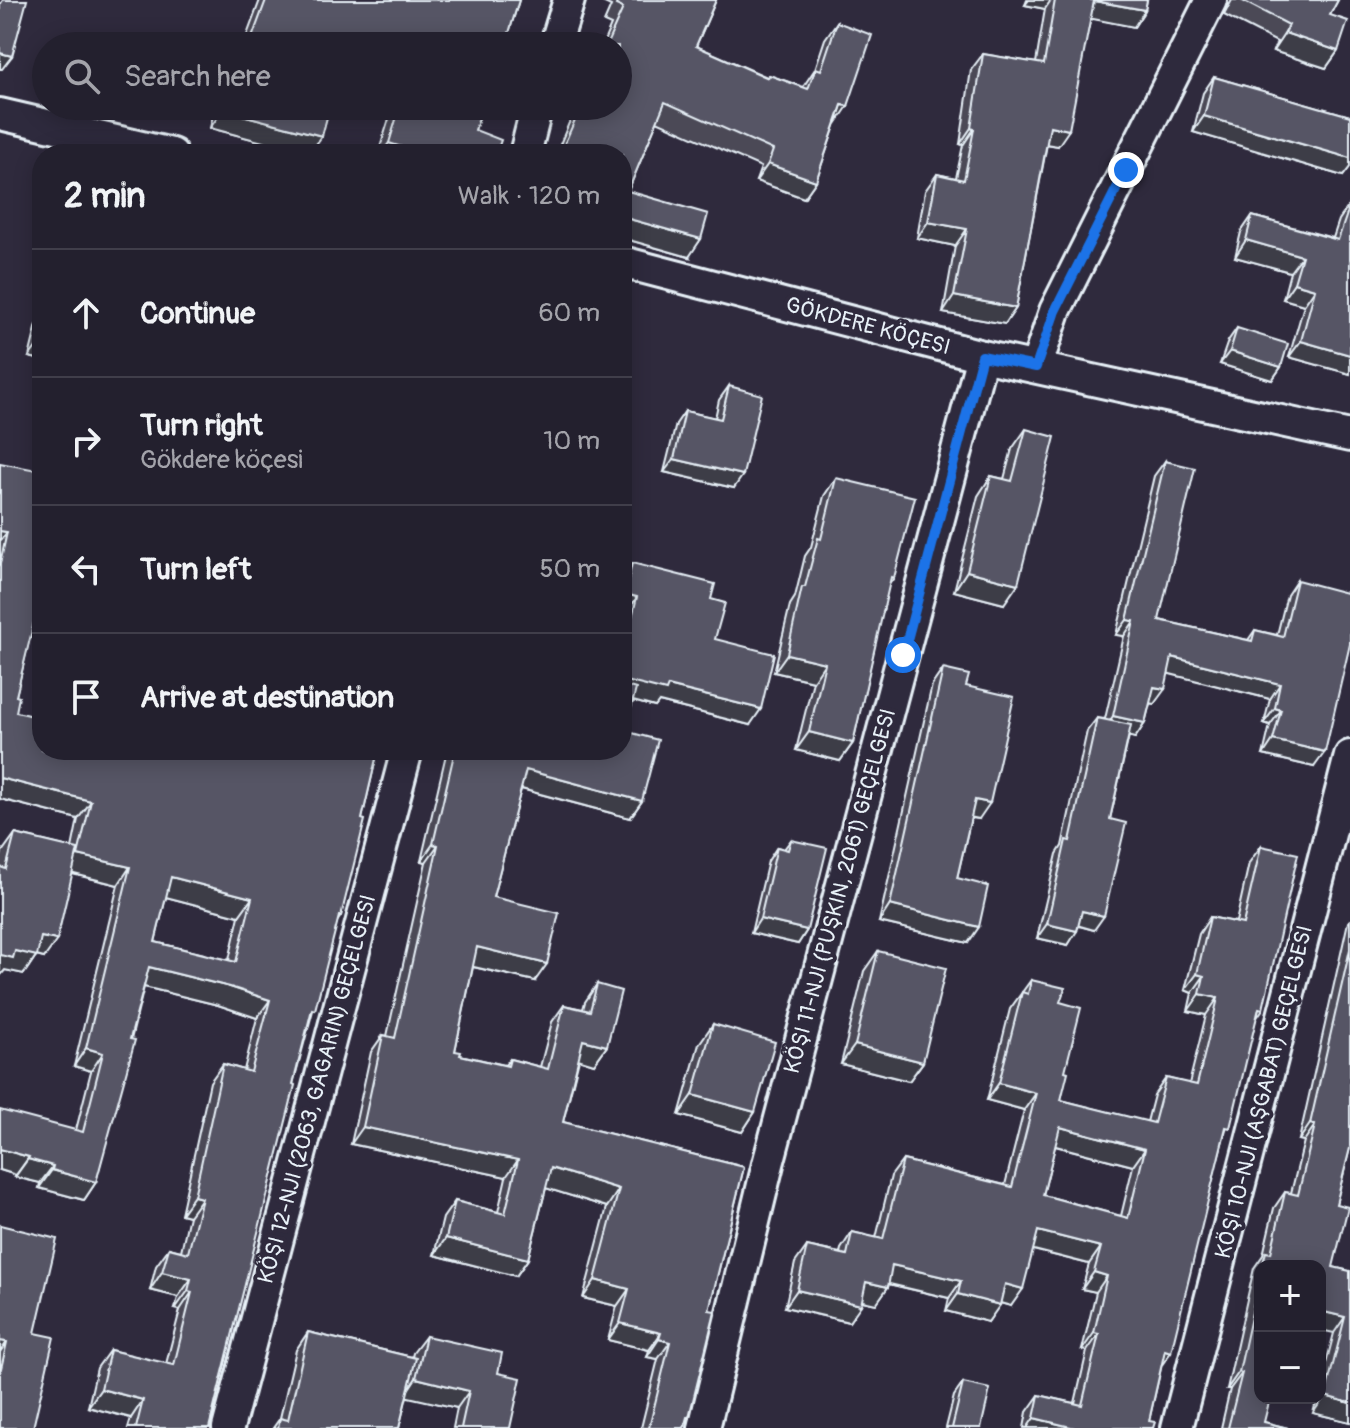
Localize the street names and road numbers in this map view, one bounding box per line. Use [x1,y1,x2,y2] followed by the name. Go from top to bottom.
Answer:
[783,291,953,361] street label: GÖKDERE KÖÇESI
[778,706,902,1076] street label: KÖŞI 11-NJI (PUŞKIN, 2061) GEÇELGESI
[252,892,382,1286] street label: KÖŞI 12-NJI (2063, GAGARIN) GEÇELGESI
[1209,922,1319,1262] street label: KÖŞI 10-NJI (AŞGABAT) GEÇELGESI

